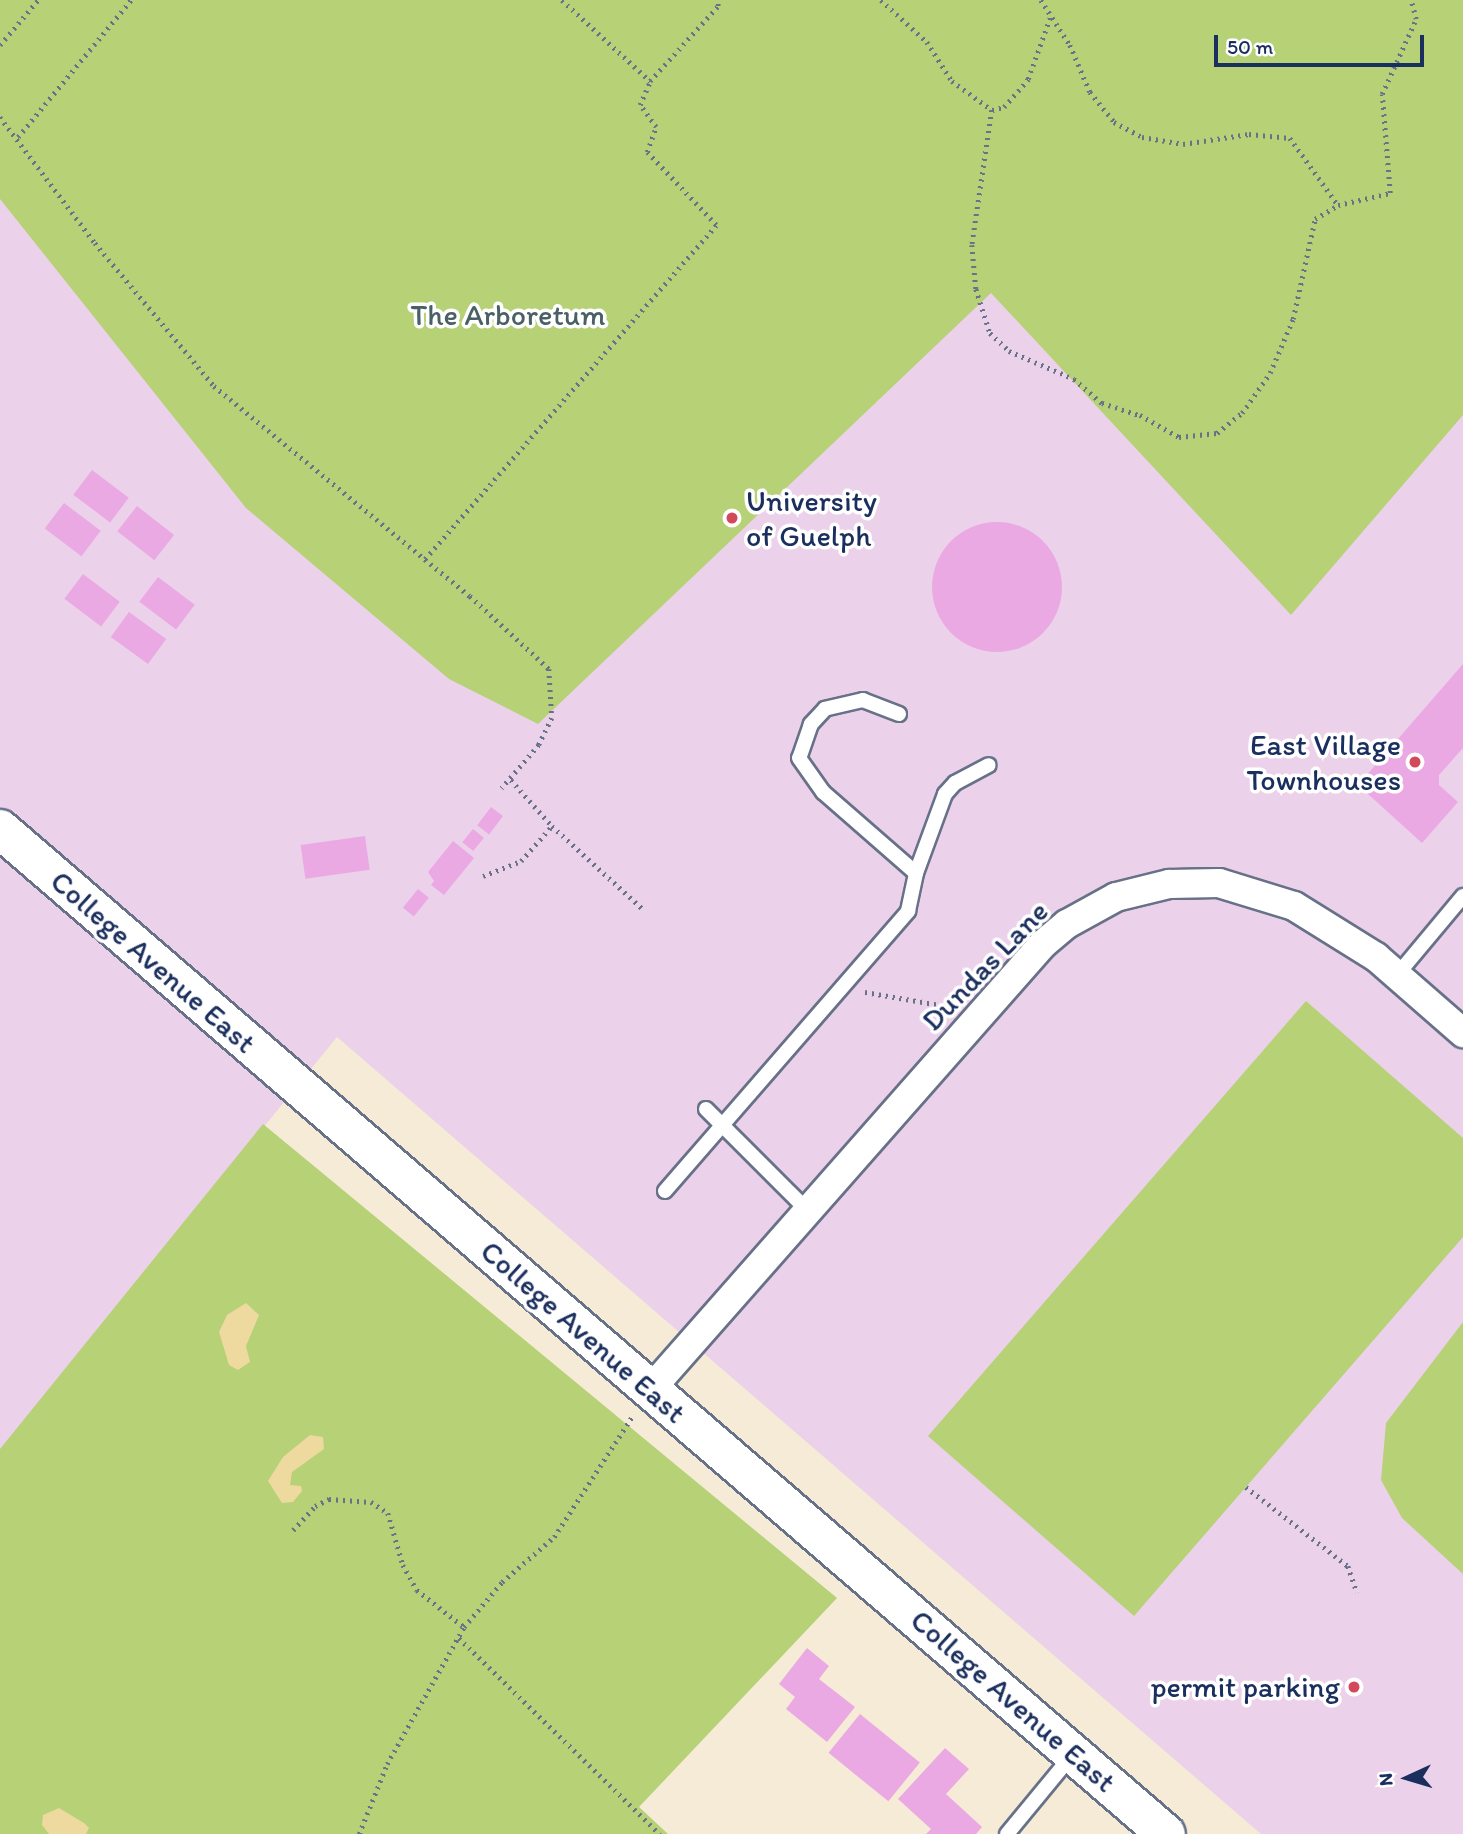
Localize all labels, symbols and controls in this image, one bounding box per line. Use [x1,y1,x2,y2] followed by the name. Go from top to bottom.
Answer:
[1218,21,1428,65] scale bar
[1227,34,1273,59] text: 50 m
[411,297,605,333] park label: The Arboretum
[746,483,877,554] place label: University of Guelph
[724,510,740,526] marker: University of Guelph
[1246,727,1401,798] place label: East Village Townhouses
[1407,754,1423,770] marker: East Village Townhouses
[43,863,263,1061] street label: College Avenue East
[914,894,1056,1038] street label: Dundas Lane
[473,1233,693,1431] street label: College Avenue East
[903,1602,1123,1800] street label: College Avenue East
[1149,1669,1340,1705] place label: permit parking
[1346,1679,1362,1695] marker: permit parking
[1372,1743,1442,1813] north arrow
[1374,1772,1397,1787] text: N

